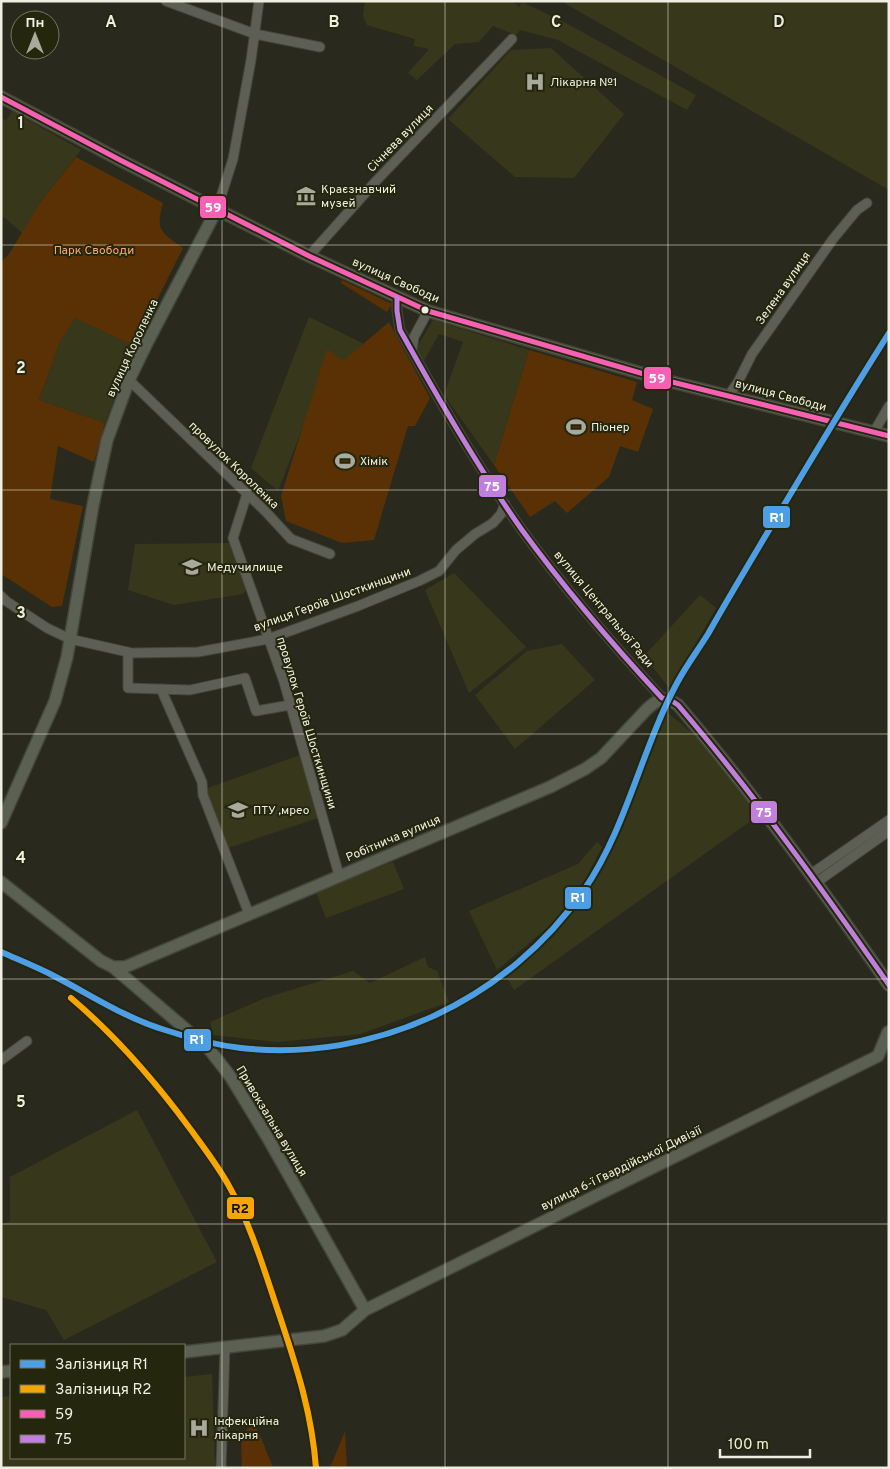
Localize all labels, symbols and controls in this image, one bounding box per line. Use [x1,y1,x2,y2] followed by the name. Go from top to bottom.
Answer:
[10,10,60,60] north arrow
[105,13,117,33] text: A
[328,13,340,33] text: B
[551,13,561,33] text: C
[773,13,785,33] text: D
[26,15,44,32] text: Пн
[524,71,546,93] hospital icon: Лікарня №1
[550,75,617,91] place label: Лікарня №1
[364,101,437,176] street label: Січнева вулиця
[18,114,24,134] text: 1
[321,182,396,212] place label: Краєзнавчий музей
[295,185,317,207] museum icon: Краєзнавчий музей
[199,195,227,219] line badge: 59
[204,200,222,217] text: 59
[54,243,134,259] park label: Парк Свободи
[753,249,815,328] street label: Зелена вулиця
[349,254,442,307] street label: вулиця Свободи
[103,297,163,400] street label: вулиця Короленка
[420,305,430,315] unlabelled marker
[16,359,26,379] text: 2
[643,366,672,390] line badge: 59
[648,371,666,388] text: 59
[733,376,828,416] street label: вулиця Свободи
[565,416,587,438] sports icon: Піонер
[185,418,282,513] street label: провулок Короленка
[591,420,630,436] place label: Піонер
[334,450,356,472] sports icon: Хімік
[360,454,388,470] place label: Хімік
[478,474,507,498] line badge: 75
[484,479,500,496] text: 75
[762,505,791,529] line badge: R1
[769,510,785,527] text: R1
[550,548,657,671] street label: вулиця Центральної Ради
[181,556,203,578] school or university icon: Медучилище
[207,560,283,576] place label: Медучилище
[251,564,413,636] street label: вулиця Героїв Шосткинщини
[16,604,26,624] text: 3
[272,635,340,811] street label: провулок Героїв Шосткинщини
[227,799,249,821] school or university icon: ПТУ ,мрео
[750,800,778,824] line badge: 75
[253,803,310,819] place label: ПТУ ,мрео
[756,805,772,822] text: 75
[344,812,443,866] street label: Робітнича вулиця
[16,849,26,869] text: 4
[564,886,592,910] line badge: R1
[570,890,586,907] text: R1
[183,1028,212,1052] line badge: R1
[189,1032,205,1049] text: R1
[232,1063,311,1180] street label: Привокзальна вулиця
[16,1093,26,1113] text: 5
[538,1122,705,1215] street label: вулиця 6-ї Гвардійської Дивізії
[226,1196,255,1220] line badge: R2
[231,1201,249,1218] text: R2
[10,1344,185,1459] legend
[55,1356,148,1375] text: Залізниця R1
[55,1381,151,1400] text: Залізниця R2
[55,1406,73,1425] text: 59
[214,1414,279,1444] place label: Інфекційна лікарня
[188,1417,210,1439] hospital icon: Інфекційна лікарня
[720,1426,810,1458] scale bar
[55,1431,72,1450] text: 75
[728,1436,769,1455] text: 100 m

